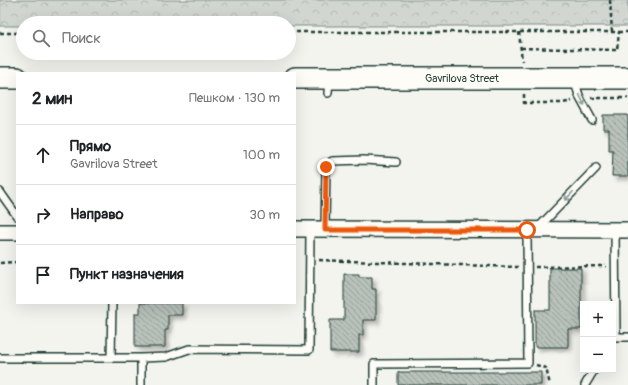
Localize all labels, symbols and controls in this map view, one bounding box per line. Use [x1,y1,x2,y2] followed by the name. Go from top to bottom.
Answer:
[16,16,296,60] search box
[30,27,52,49] icon: search
[62,29,101,48] text: Поиск
[425,72,500,85] street label: Gavrilova Street
[32,88,72,109] text: 2 мин
[189,90,280,106] text: Пешком · 130 m
[579,94,586,106] one-way arrow
[70,137,111,156] text: Прямо
[32,144,54,166] icon: ahead
[243,147,280,163] text: 100 m
[70,156,158,172] text: Gavrilova Street
[317,158,335,176] route end
[564,191,574,201] one-way arrow
[32,204,54,226] icon: right
[70,205,124,224] text: Направо
[250,207,280,223] text: 30 m
[518,221,536,239] route start
[32,264,54,286] icon: arrive
[70,265,184,284] text: Пункт назначения
[580,301,616,373] map controls
[580,301,616,337] button: +
[580,337,616,373] button: −

